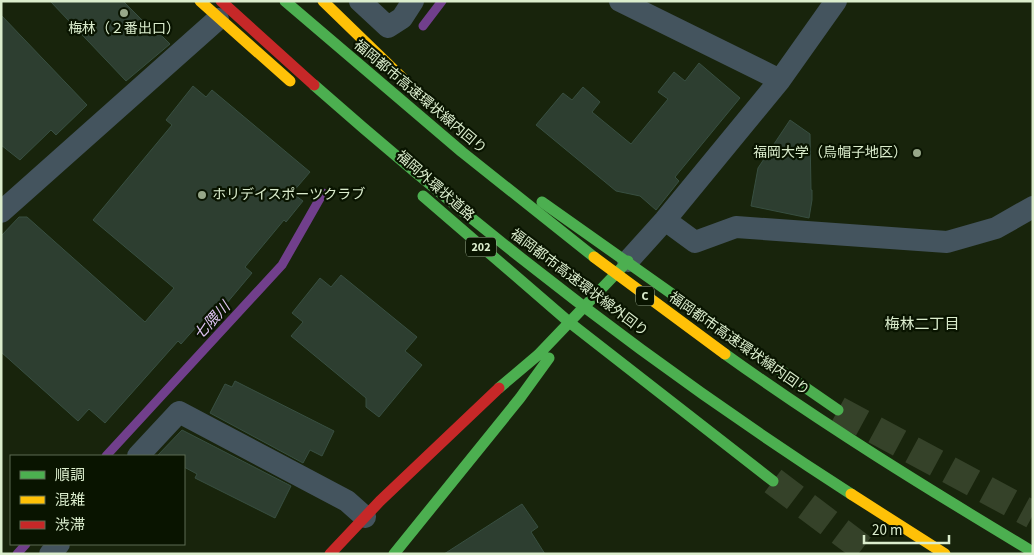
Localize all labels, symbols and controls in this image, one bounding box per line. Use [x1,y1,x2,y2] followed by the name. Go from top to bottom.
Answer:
[118,7,130,19] marker: 梅林（２番出口）
[68,19,180,39] place label: 梅林（２番出口）
[349,35,491,159] street label: 福岡都市高速環状線内回り
[753,143,907,163] place label: 福岡大学（烏帽子地区）
[391,146,479,226] street label: 福岡外環状道路
[911,147,923,159] marker: 福岡大学（烏帽子地区）
[212,185,365,205] place label: ホリデイスポーツクラブ
[196,189,208,201] marker: ホリデイスポーツクラブ
[506,224,652,342] street label: 福岡都市高速環状線外回り
[466,238,496,256] road number: 202
[636,286,654,306] road number: C
[664,288,814,400] street label: 福岡都市高速環状線内回り
[189,296,236,345] water label: 七隈川
[884,314,960,335] district label: 梅林二丁目
[10,455,185,545] legend
[55,465,85,486] text: 順調
[55,490,85,511] text: 混雑
[864,512,949,544] scale bar
[55,515,85,536] text: 渋滞
[872,520,902,541] text: 20 m

